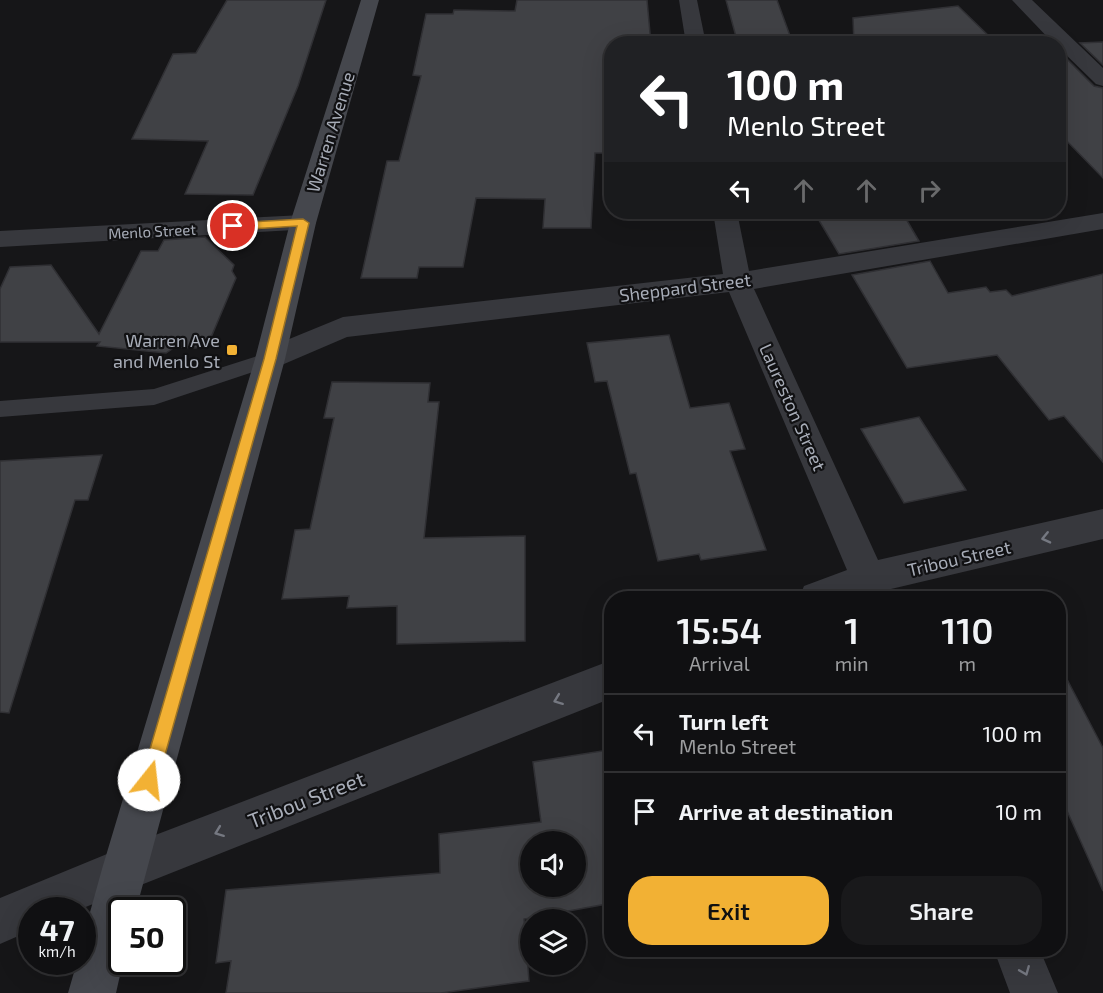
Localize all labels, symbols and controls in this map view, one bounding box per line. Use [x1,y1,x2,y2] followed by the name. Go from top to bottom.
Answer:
[727,58,844,108] text: 100 m
[628,60,706,138] icon: left
[301,69,359,195] street label: Warren Avenue
[727,109,885,141] text: Menlo Street
[724,174,757,207] icon: left
[787,174,820,207] icon: ahead
[850,174,883,207] icon: ahead
[913,174,946,207] icon: right
[207,200,258,251] pin
[216,209,249,242] icon: arrive
[108,220,197,242] street label: Menlo Street
[618,268,752,306] street label: Sheppard Street
[113,329,220,372] place label: Warren Ave and Menlo St
[755,340,831,474] street label: Laureston Street
[225,343,239,357] marker: Warren Ave and Menlo St
[1041,530,1051,543] one-way arrow
[905,535,1013,581] street label: Tribou Street
[676,608,762,651] text: 15:54
[844,608,859,651] text: 1
[941,608,994,651] text: 110
[689,651,750,675] text: Arrival
[835,651,869,675] text: min
[959,651,976,675] text: m
[553,693,564,705] one-way arrow
[679,708,768,734] text: Turn left
[628,717,661,750] icon: left
[983,720,1042,746] text: 100 m
[679,734,796,758] text: Menlo Street
[117,748,181,812] position arrow
[244,765,368,833] street label: Tribou Street
[628,795,661,828] icon: arrive
[679,798,893,824] text: Arrive at destination
[996,798,1042,824] text: 10 m
[215,825,226,837] one-way arrow
[520,831,586,975] map controls
[520,831,586,897] button: sound
[628,876,829,945] button: Exit
[841,876,1042,945] button: Share
[108,897,186,975] speed limit sign: 50
[520,909,586,975] button: layers
[40,911,74,947] text: 47
[38,942,76,960] text: km/h
[1018,965,1030,976] one-way arrow

